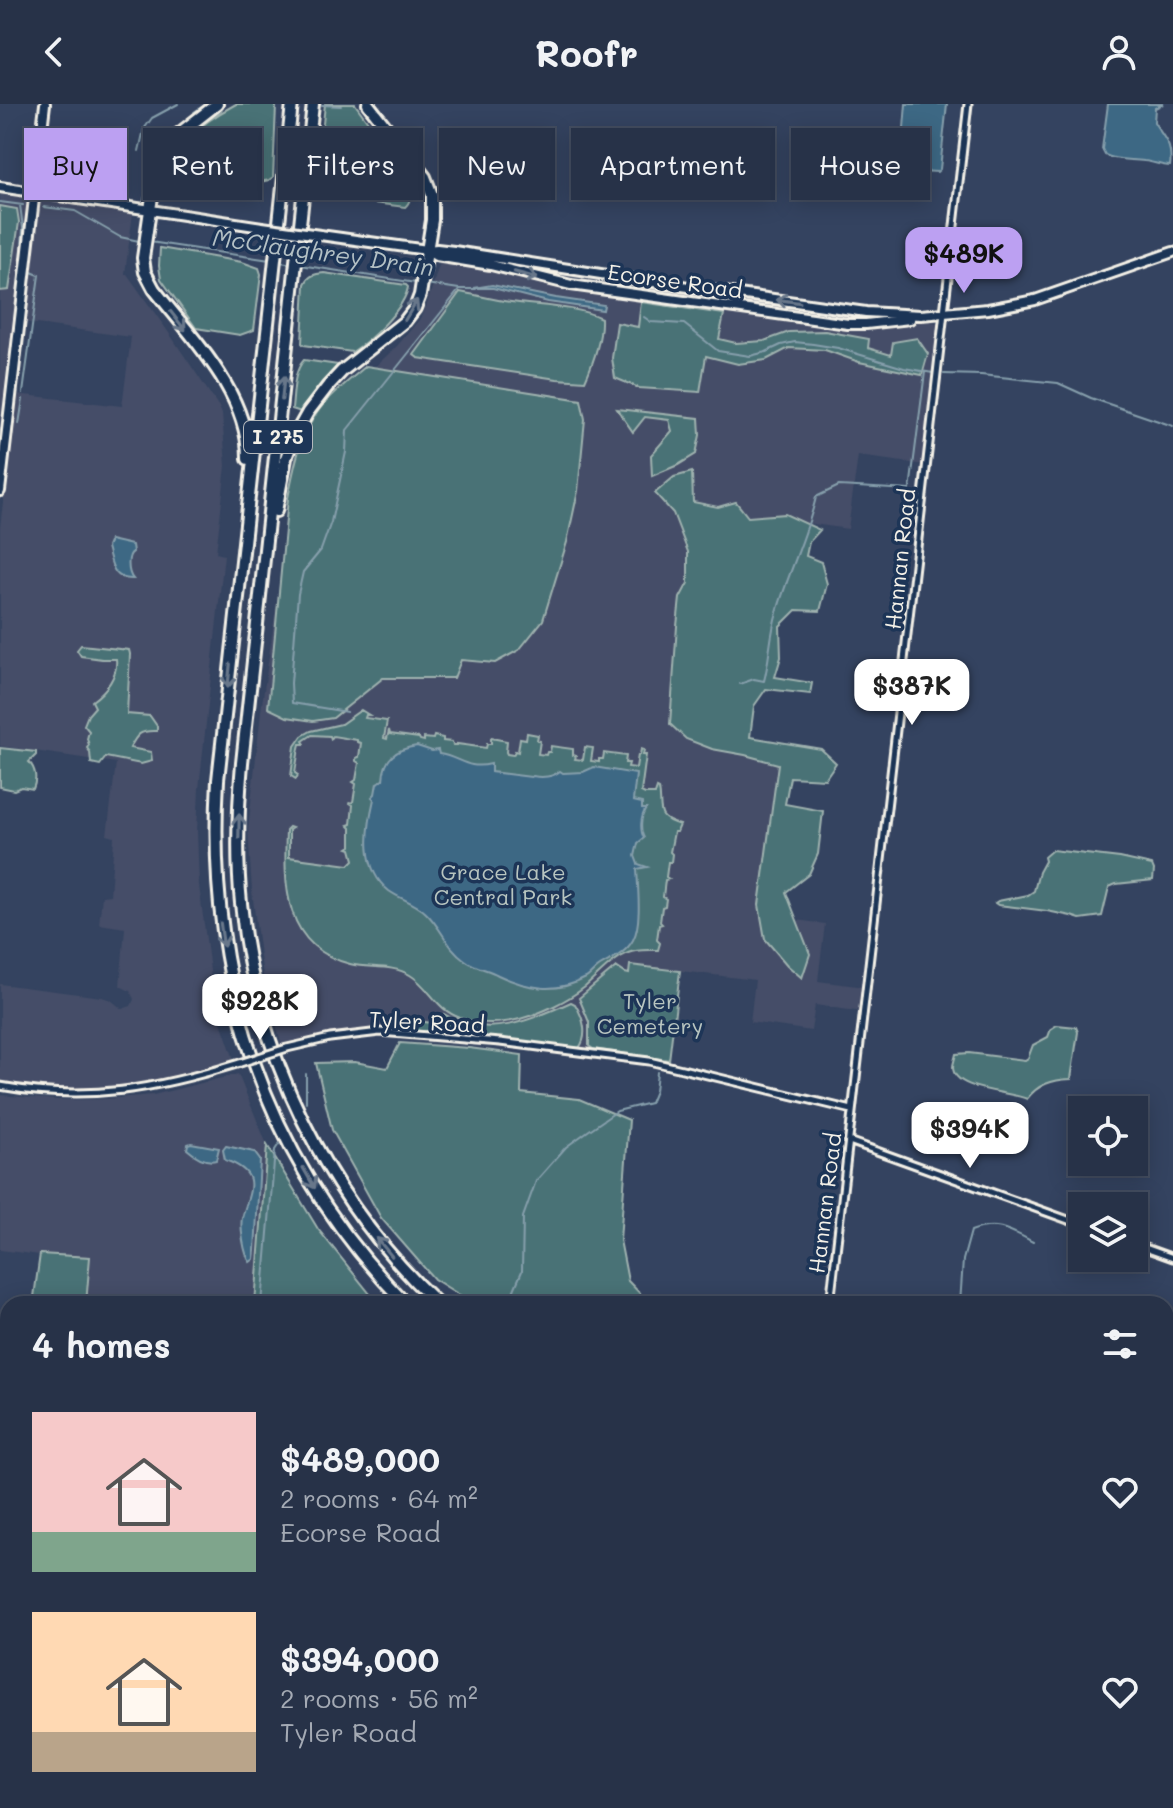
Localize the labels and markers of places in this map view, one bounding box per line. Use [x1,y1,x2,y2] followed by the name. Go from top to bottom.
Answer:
[908,227,1020,295] pin: $489K
[856,659,968,727] pin: $387K
[204,974,316,1042] pin: $928K
[914,1102,1026,1170] pin: $394K

